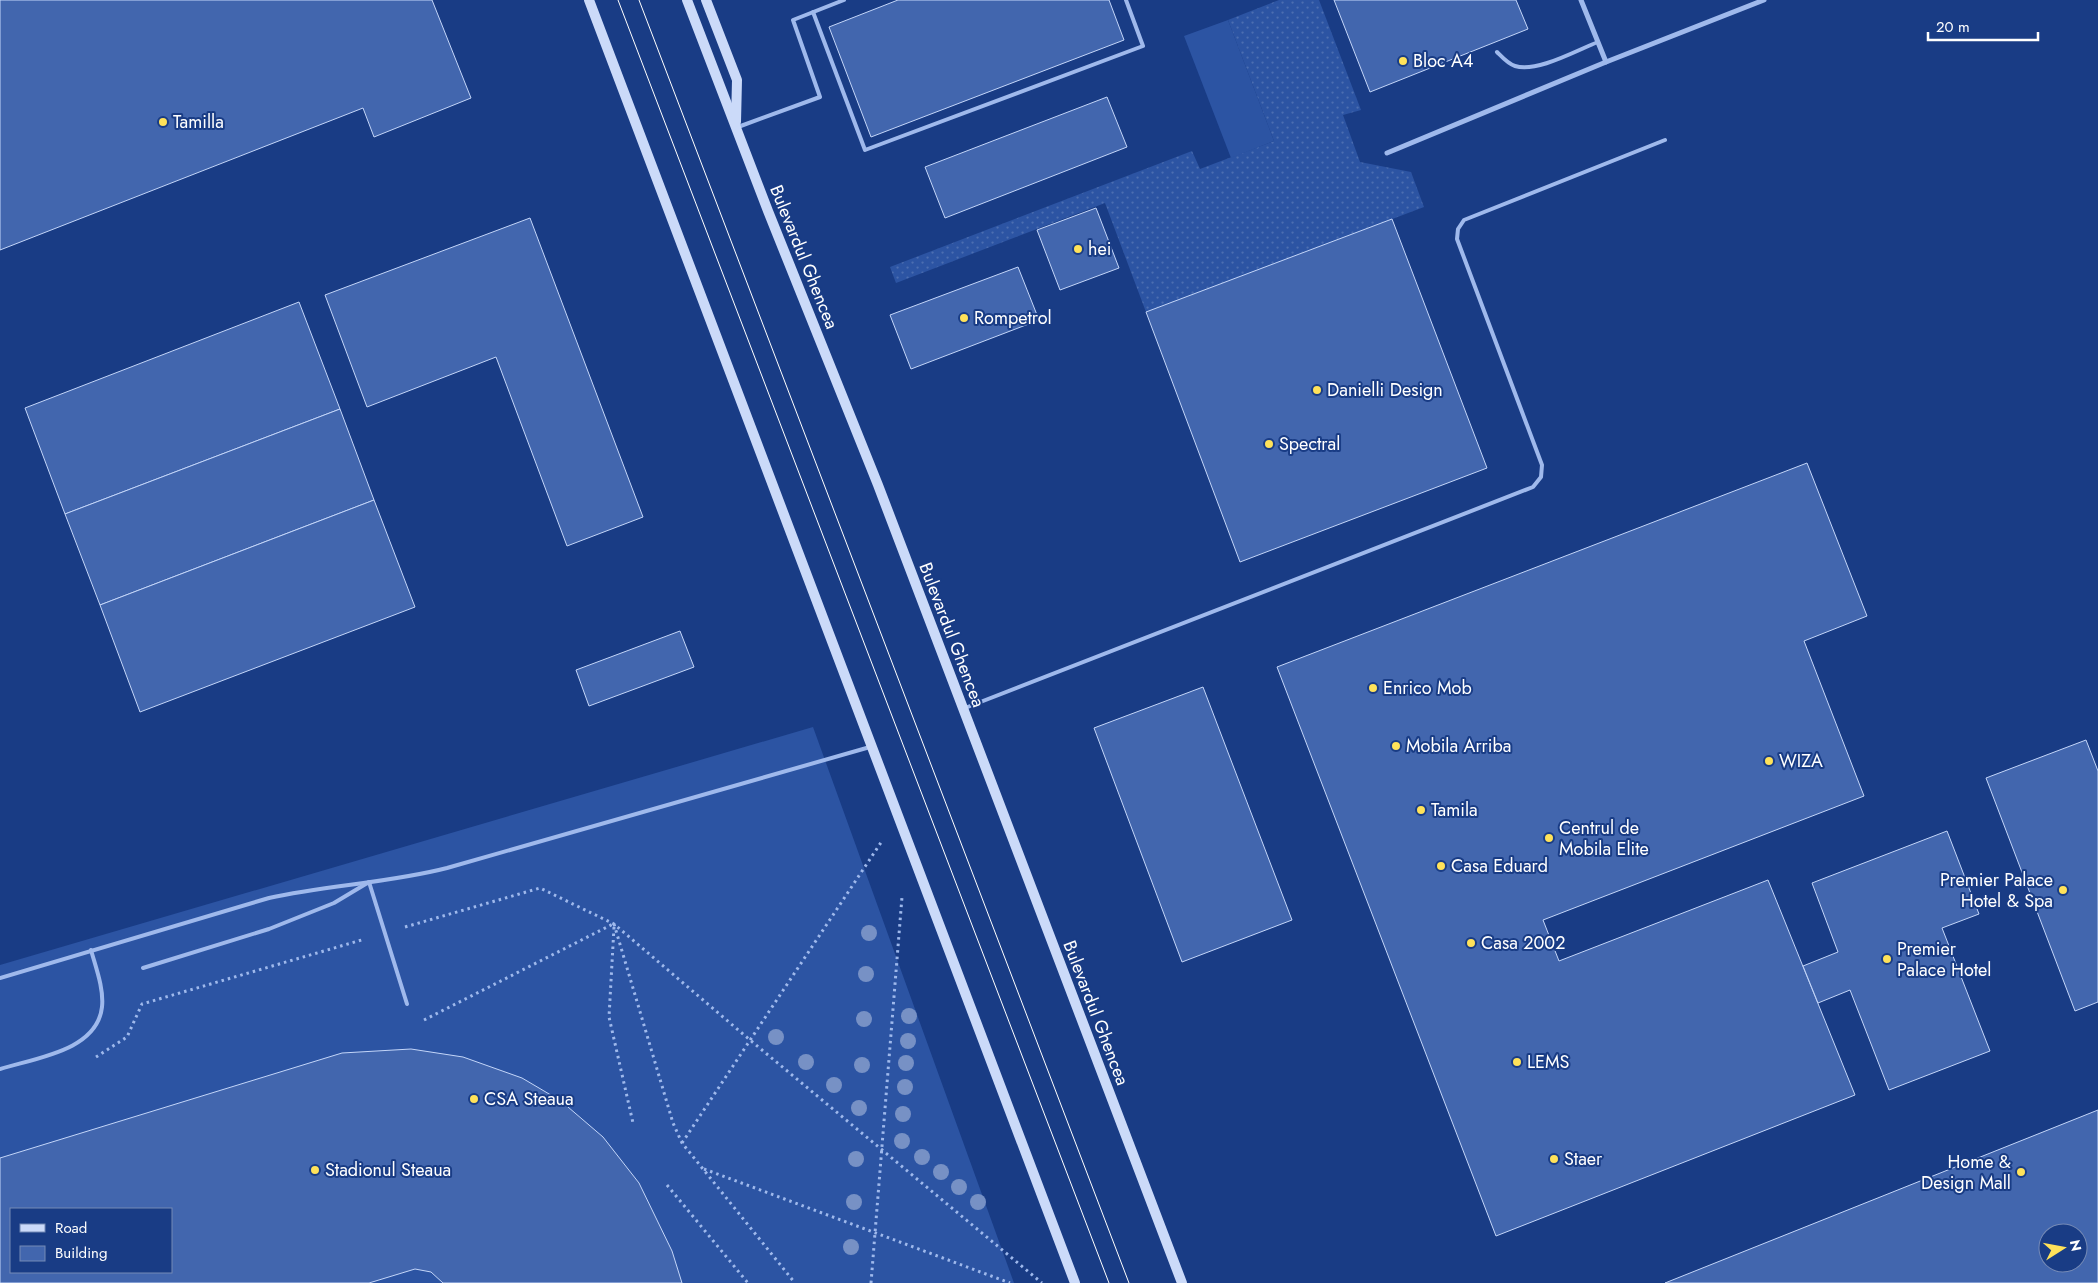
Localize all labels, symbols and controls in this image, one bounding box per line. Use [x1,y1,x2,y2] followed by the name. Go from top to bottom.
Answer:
[1928,10,2038,42] scale bar
[1936,16,1970,38] text: 20 m
[1413,48,1473,74] place label: Bloc A4
[1397,55,1409,67] marker: Bloc A4
[173,109,224,135] place label: Tamilla
[157,116,169,128] marker: Tamilla
[763,181,845,333] street label: Bulevardul Ghencea
[1088,236,1111,262] place label: hei
[1072,243,1084,255] marker: hei
[974,305,1052,331] place label: Rompetrol
[958,312,970,324] marker: Rompetrol
[1327,377,1443,403] place label: Danielli Design
[1311,384,1323,396] marker: Danielli Design
[1279,431,1340,457] place label: Spectral
[1263,438,1275,450] marker: Spectral
[912,559,992,711] street label: Bulevardul Ghencea
[1383,675,1472,701] place label: Enrico Mob
[1367,682,1379,694] marker: Enrico Mob
[1406,733,1511,759] place label: Mobila Arriba
[1390,740,1402,752] marker: Mobila Arriba
[1779,748,1823,774] place label: WIZA
[1763,755,1775,767] marker: WIZA
[1431,797,1478,823] place label: Tamila
[1415,804,1427,816] marker: Tamila
[1559,815,1649,862] place label: Centrul de Mobila Elite
[1543,832,1555,844] marker: Centrul de Mobila Elite
[1451,853,1548,879] place label: Casa Eduard
[1435,860,1447,872] marker: Casa Eduard
[1940,867,2053,914] place label: Premier Palace Hotel & Spa
[2057,884,2069,896] marker: Premier Palace Hotel & Spa
[1481,930,1565,956] place label: Casa 2002
[1897,936,1991,983] place label: Premier Palace Hotel
[1056,937,1136,1089] street label: Bulevardul Ghencea
[1465,937,1477,949] marker: Casa 2002
[1881,953,1893,965] marker: Premier Palace Hotel
[1527,1049,1570,1075] place label: LEMS
[1511,1056,1523,1068] marker: LEMS
[484,1086,574,1112] place label: CSA Steaua
[468,1093,480,1105] marker: CSA Steaua
[1564,1146,1603,1172] place label: Staer
[1921,1149,2011,1196] place label: Home & Design Mall
[1548,1153,1560,1165] marker: Staer
[325,1157,451,1183] place label: Stadionul Steaua
[309,1164,321,1176] marker: Stadionul Steaua
[2015,1166,2027,1178] marker: Home & Design Mall
[10,1208,172,1273] legend
[55,1217,87,1239] text: Road
[2038,1223,2088,1273] north arrow
[2065,1238,2087,1253] text: N
[55,1242,107,1264] text: Building

